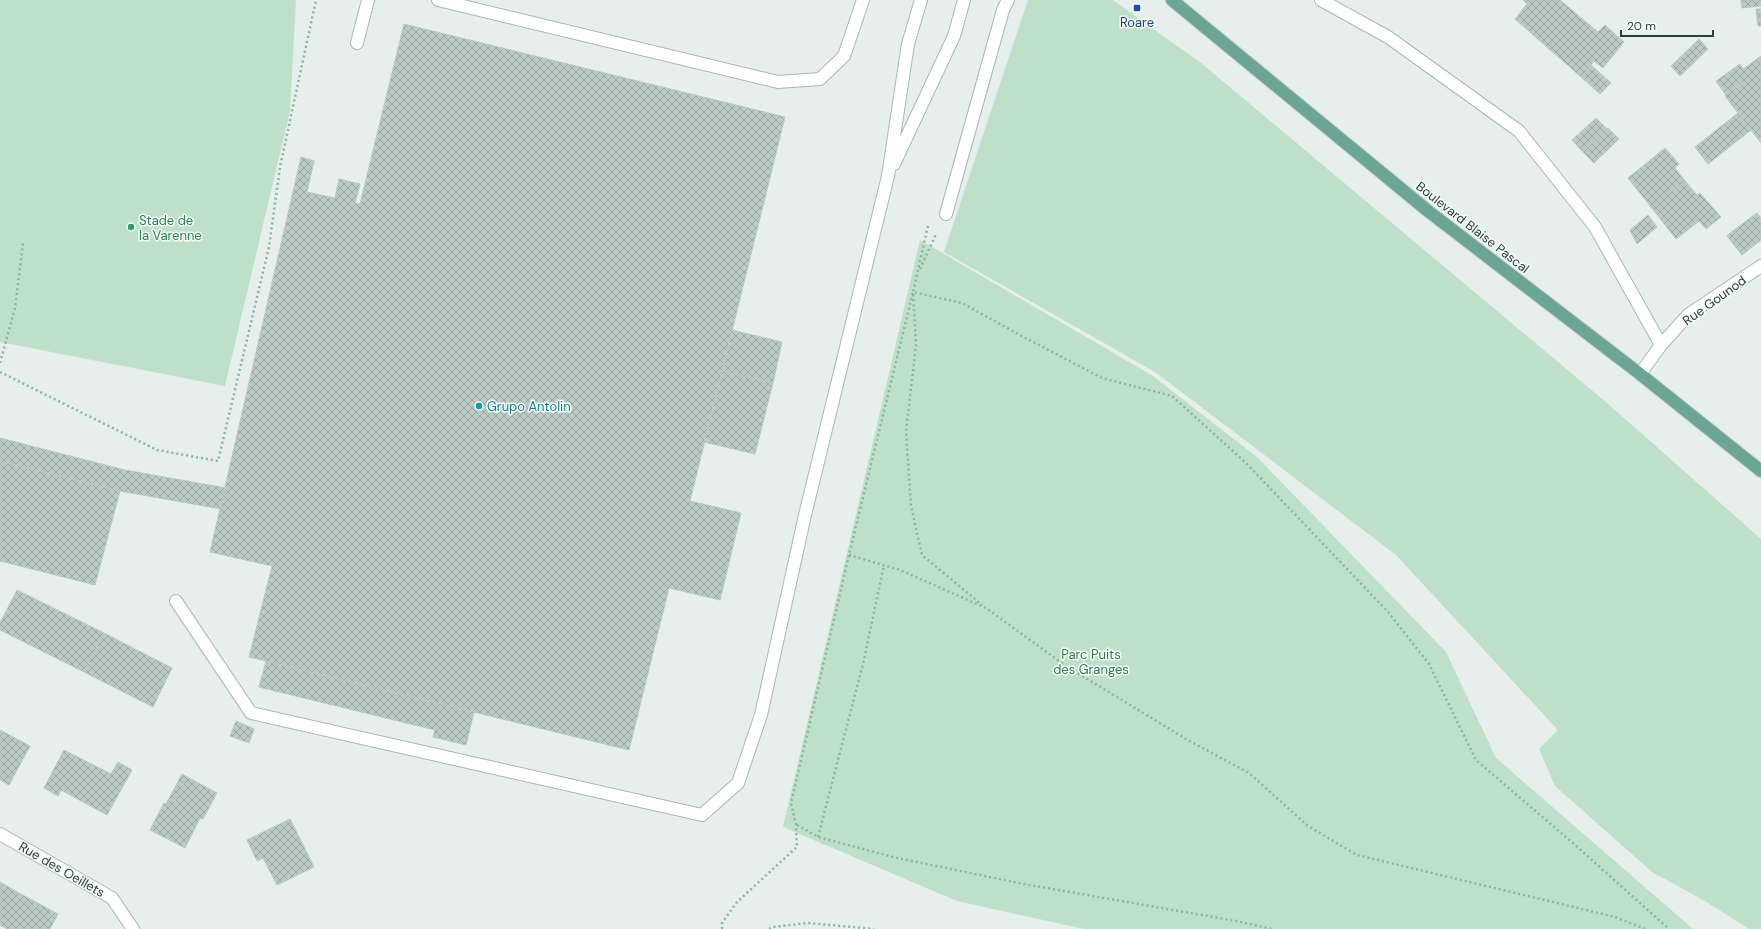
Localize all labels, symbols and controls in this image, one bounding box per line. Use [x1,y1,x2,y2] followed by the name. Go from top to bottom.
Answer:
[1132,3,1142,13] marker: Roare
[1621,12,1713,38] scale bar
[1120,14,1154,31] place label: Roare
[1627,18,1656,34] text: 20 m
[1413,178,1533,277] street label: Boulevard Blaise Pascal
[139,212,202,244] place label: Stade de la Varenne
[126,222,136,232] marker: Stade de la Varenne
[1679,272,1749,329] street label: Rue Gounod
[487,398,571,415] place label: Grupo Antolin
[474,401,484,411] marker: Grupo Antolin
[1053,646,1129,678] park label: Parc Puits des Granges
[16,838,108,901] street label: Rue des Oeillets

